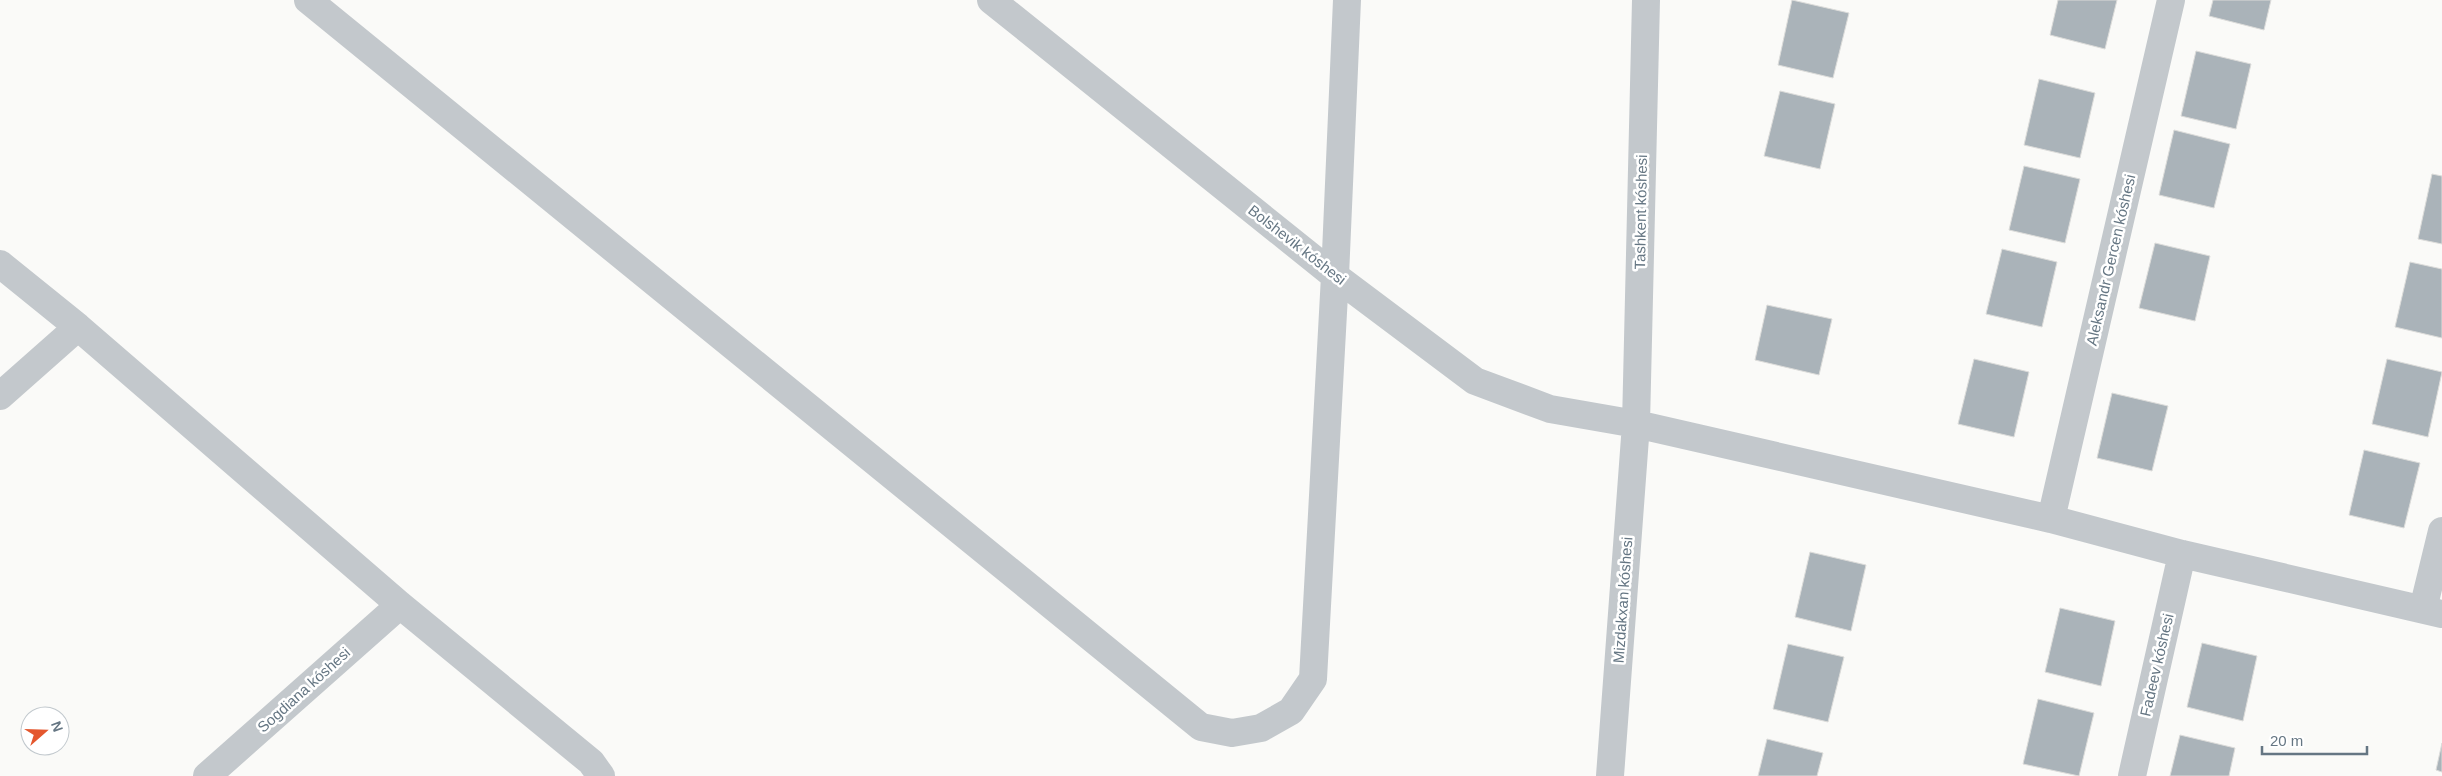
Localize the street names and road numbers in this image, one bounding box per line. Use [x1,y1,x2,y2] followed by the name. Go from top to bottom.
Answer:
[1631,154,1650,270] street label: Tashkent kóshesi
[2083,173,2138,347] street label: Aleksandr Gercen kóshesi
[1245,201,1350,288] street label: Bolshevik kóshesi
[1610,536,1635,664] street label: Mizdakxan kóshesi
[2136,612,2177,718] street label: Fadeev kóshesi
[254,644,353,736] street label: Sogdiana kóshesi

